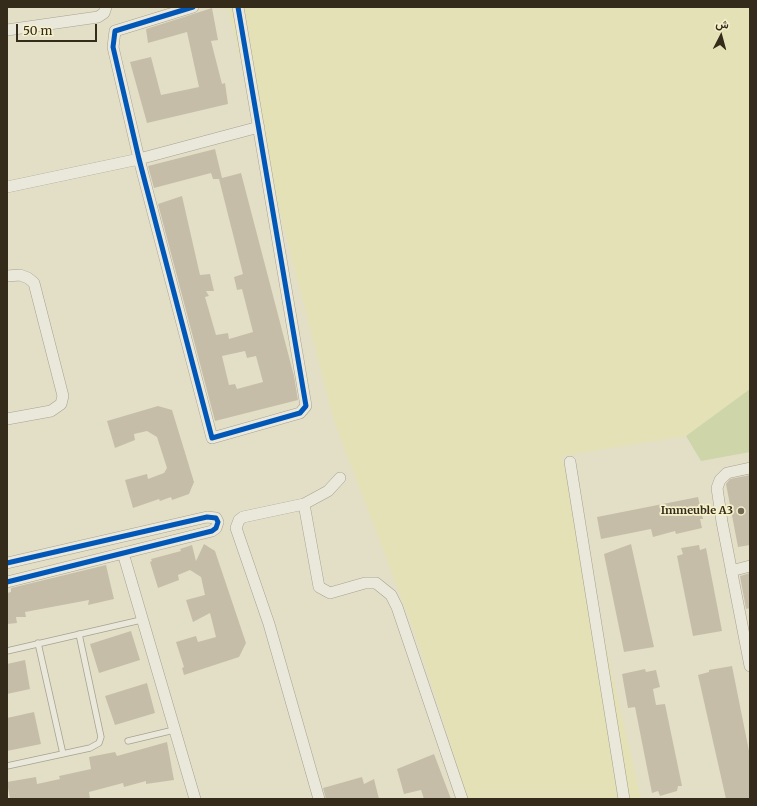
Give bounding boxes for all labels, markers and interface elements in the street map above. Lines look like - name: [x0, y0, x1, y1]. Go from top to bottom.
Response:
- scale bar: [18, 16, 99, 42]
- north arrow: [701, 16, 741, 56]
- text: ش: [715, 16, 730, 32]
- text: 50 m: [23, 23, 52, 38]
- place label: Immeuble A3: [661, 504, 733, 518]
- marker: Immeuble A3: [736, 506, 746, 516]

